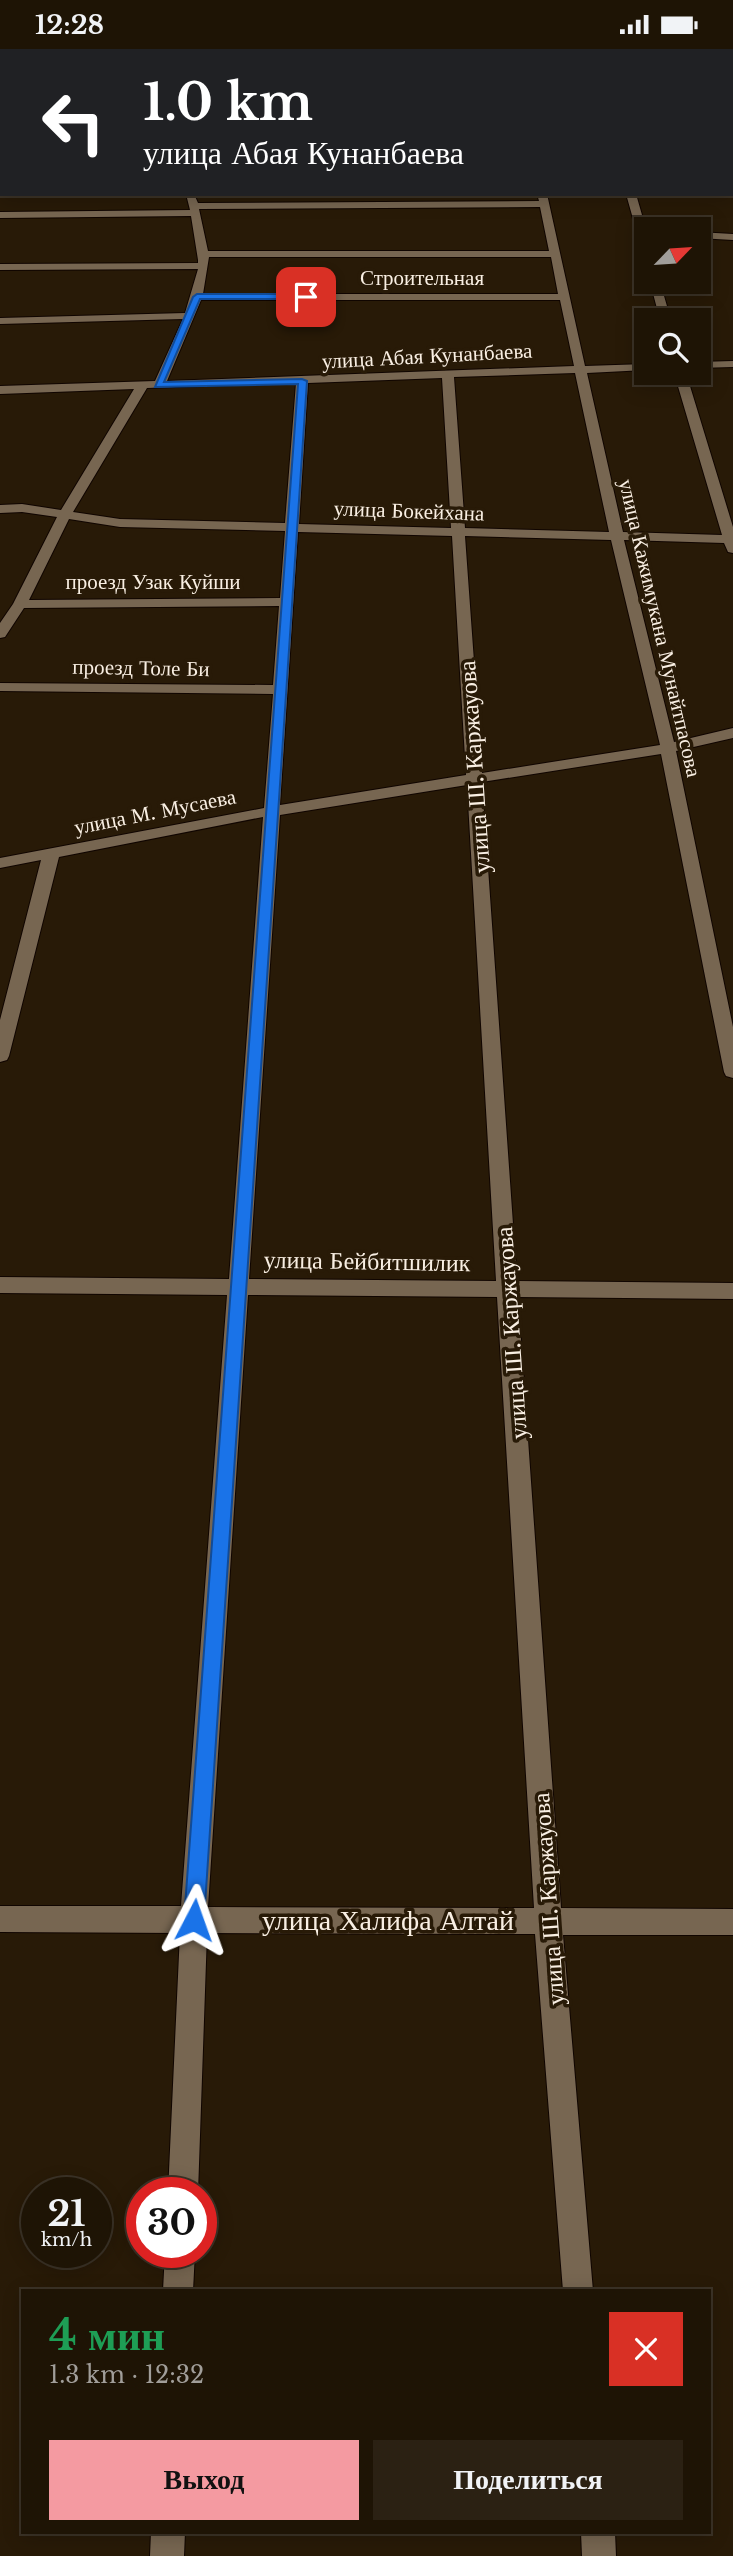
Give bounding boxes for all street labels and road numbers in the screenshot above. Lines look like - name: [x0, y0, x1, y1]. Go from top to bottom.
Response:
- street label: Строительная: [360, 265, 484, 291]
- street label: улица Абая Кунанбаева: [321, 337, 534, 374]
- street label: улица Кажимукана Мунайтпасова: [613, 476, 707, 780]
- street label: улица Бокейхана: [333, 495, 485, 527]
- street label: проезд Узак Куйши: [65, 569, 241, 595]
- street label: проезд Толе Би: [72, 654, 210, 682]
- street label: улица Ш. Каржауова: [452, 659, 496, 874]
- street label: улица М. Мусаева: [72, 783, 239, 840]
- street label: улица Ш. Каржауова: [489, 1225, 533, 1440]
- street label: улица Бейбитшилик: [263, 1245, 471, 1277]
- street label: улица Ш. Каржауова: [526, 1791, 570, 2006]
- street label: улица Халифа Алтай: [262, 1903, 514, 1938]

